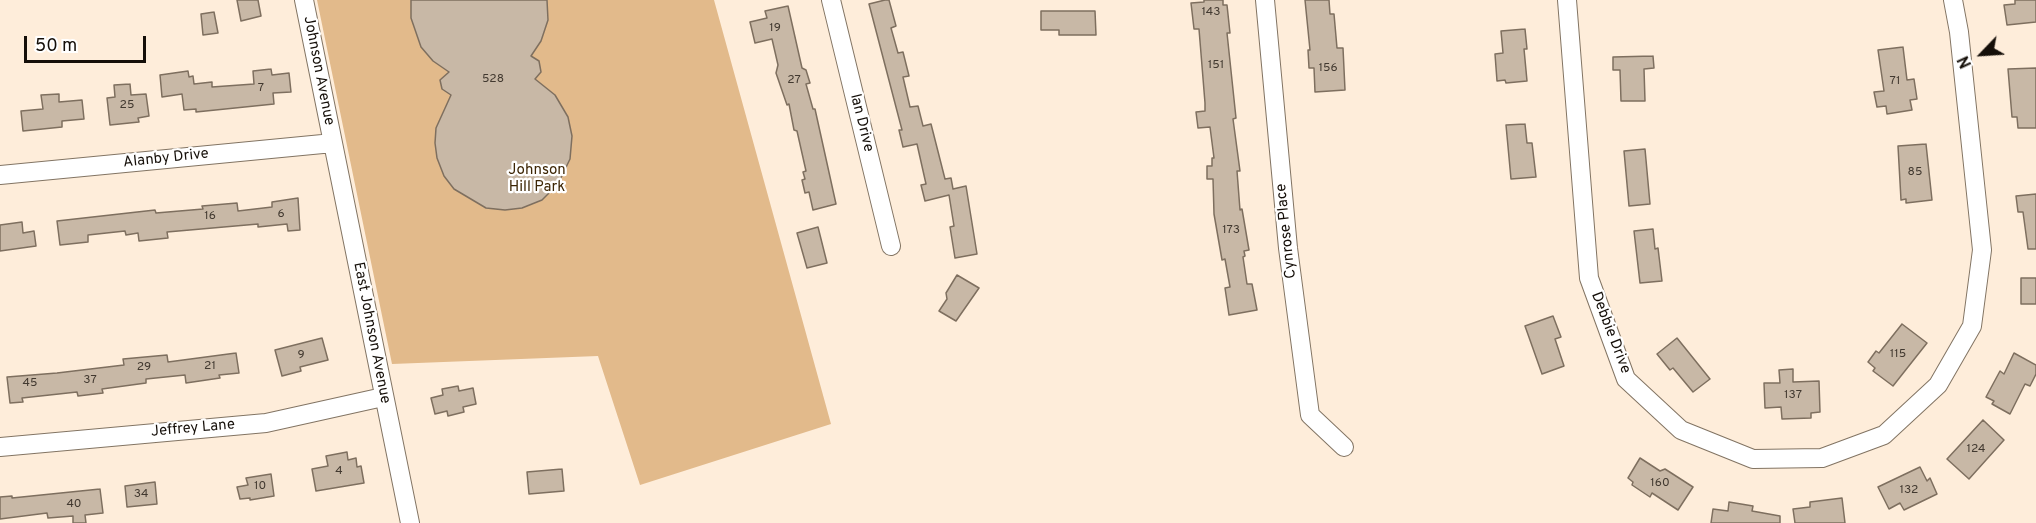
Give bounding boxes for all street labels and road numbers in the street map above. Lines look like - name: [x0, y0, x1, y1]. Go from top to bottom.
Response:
- street label: Johnson Avenue: [299, 15, 337, 127]
- street label: Ian Drive: [845, 92, 877, 154]
- street label: Alanby Drive: [122, 146, 210, 172]
- street label: Cynrose Place: [1273, 183, 1301, 279]
- street label: East Johnson Avenue: [348, 261, 394, 405]
- street label: Debbie Drive: [1586, 290, 1634, 376]
- street label: Jeffrey Lane: [150, 416, 236, 442]

